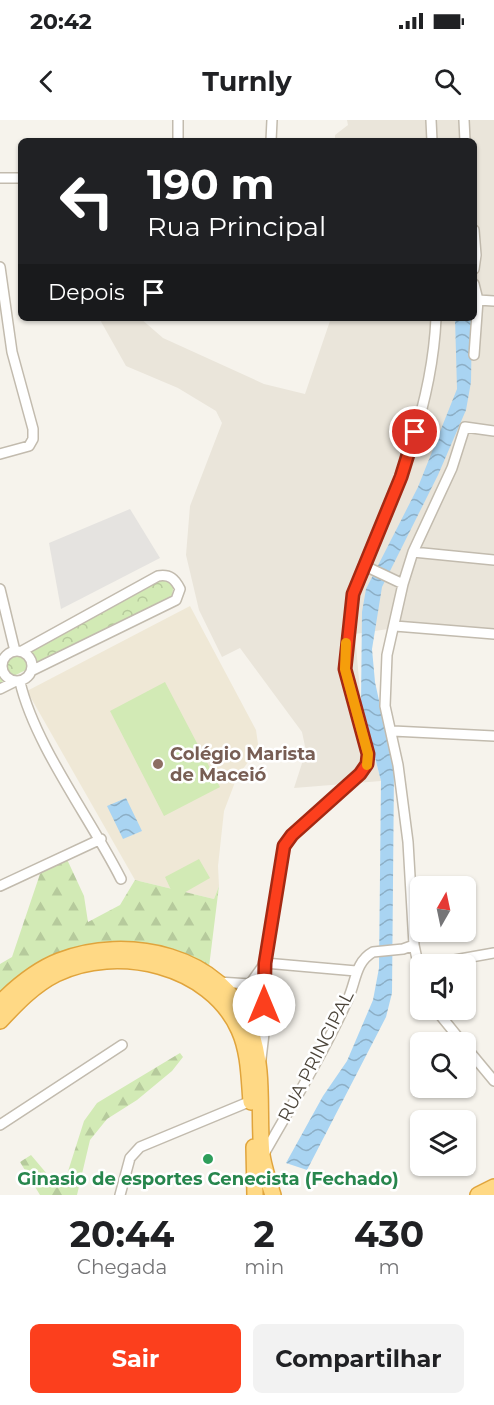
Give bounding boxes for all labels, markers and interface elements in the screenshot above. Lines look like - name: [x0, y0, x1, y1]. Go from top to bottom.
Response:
- text: 20:42: [30, 8, 92, 35]
- icon: back: [30, 65, 63, 98]
- text: Turnly: [202, 65, 292, 98]
- icon: search: [431, 65, 464, 98]
- text: 190 m: [147, 158, 275, 210]
- icon: left: [48, 162, 126, 240]
- text: Rua Principal: [147, 210, 326, 243]
- icon: arrive: [137, 276, 170, 309]
- text: Depois: [48, 279, 125, 306]
- pin: [389, 406, 440, 457]
- icon: arrive: [398, 415, 431, 448]
- place label: Colégio Marista de Maceió: [170, 743, 316, 786]
- marker: Colégio Marista de Maceió: [151, 757, 165, 771]
- north arrow: [410, 876, 476, 942]
- map controls: [410, 876, 476, 1176]
- button: sound: [410, 954, 476, 1020]
- position arrow: [232, 973, 296, 1037]
- street label: RUA PRINCIPAL: [273, 986, 359, 1125]
- button: search: [410, 1032, 476, 1098]
- button: layers: [410, 1110, 476, 1176]
- marker: Ginasio de esportes Cenecista (Fechado): [201, 1152, 215, 1166]
- place label: Ginasio de esportes Cenecista (Fechado): [17, 1168, 399, 1190]
- text: 20:44: [70, 1212, 174, 1256]
- text: 2: [254, 1212, 275, 1256]
- text: 430: [354, 1212, 424, 1256]
- text: Chegada: [77, 1255, 167, 1279]
- text: min: [244, 1255, 284, 1279]
- text: m: [379, 1255, 400, 1279]
- button: Sair: [30, 1324, 241, 1393]
- button: Compartilhar: [253, 1324, 464, 1393]

